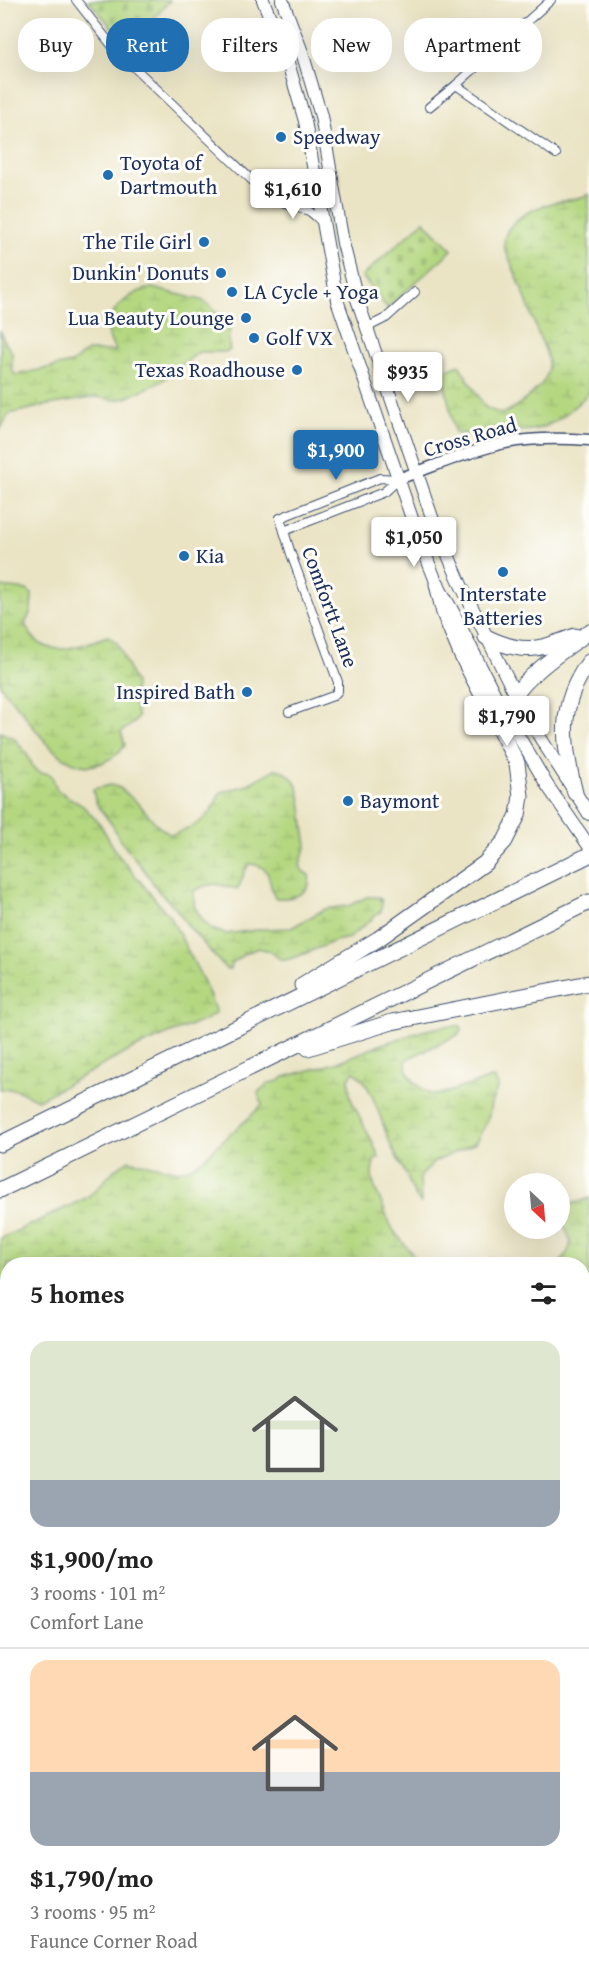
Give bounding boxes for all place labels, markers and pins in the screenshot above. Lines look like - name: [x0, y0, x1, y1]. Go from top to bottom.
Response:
- place label: Speedway: [293, 121, 381, 152]
- marker: Speedway: [274, 130, 288, 144]
- place label: Toyota of Dartmouth: [120, 147, 217, 202]
- marker: Toyota of Dartmouth: [101, 168, 115, 182]
- pin: $1,610: [244, 169, 342, 220]
- place label: The Tile Girl: [83, 226, 192, 257]
- marker: The Tile Girl: [197, 235, 211, 249]
- place label: Dunkin' Donuts: [72, 257, 209, 288]
- marker: Dunkin' Donuts: [214, 266, 228, 280]
- place label: LA Cycle + Yoga: [244, 276, 379, 307]
- marker: LA Cycle + Yoga: [225, 285, 239, 299]
- place label: Lua Beauty Lounge: [68, 302, 234, 333]
- marker: Lua Beauty Lounge: [239, 311, 253, 325]
- place label: Golf VX: [266, 322, 333, 353]
- marker: Golf VX: [247, 331, 261, 345]
- pin: $935: [372, 352, 444, 403]
- place label: Texas Roadhouse: [135, 354, 285, 385]
- marker: Texas Roadhouse: [290, 363, 304, 377]
- pin: $1,900: [287, 430, 385, 481]
- pin: $1,050: [365, 517, 463, 568]
- place label: Kia: [196, 540, 224, 571]
- marker: Kia: [177, 549, 191, 563]
- marker: Interstate Batteries: [496, 565, 510, 579]
- place label: Interstate Batteries: [459, 578, 547, 633]
- place label: Inspired Bath: [116, 676, 235, 707]
- marker: Inspired Bath: [240, 685, 254, 699]
- pin: $1,790: [458, 696, 556, 747]
- place label: Baymont: [360, 785, 440, 816]
- marker: Baymont: [341, 794, 355, 808]

